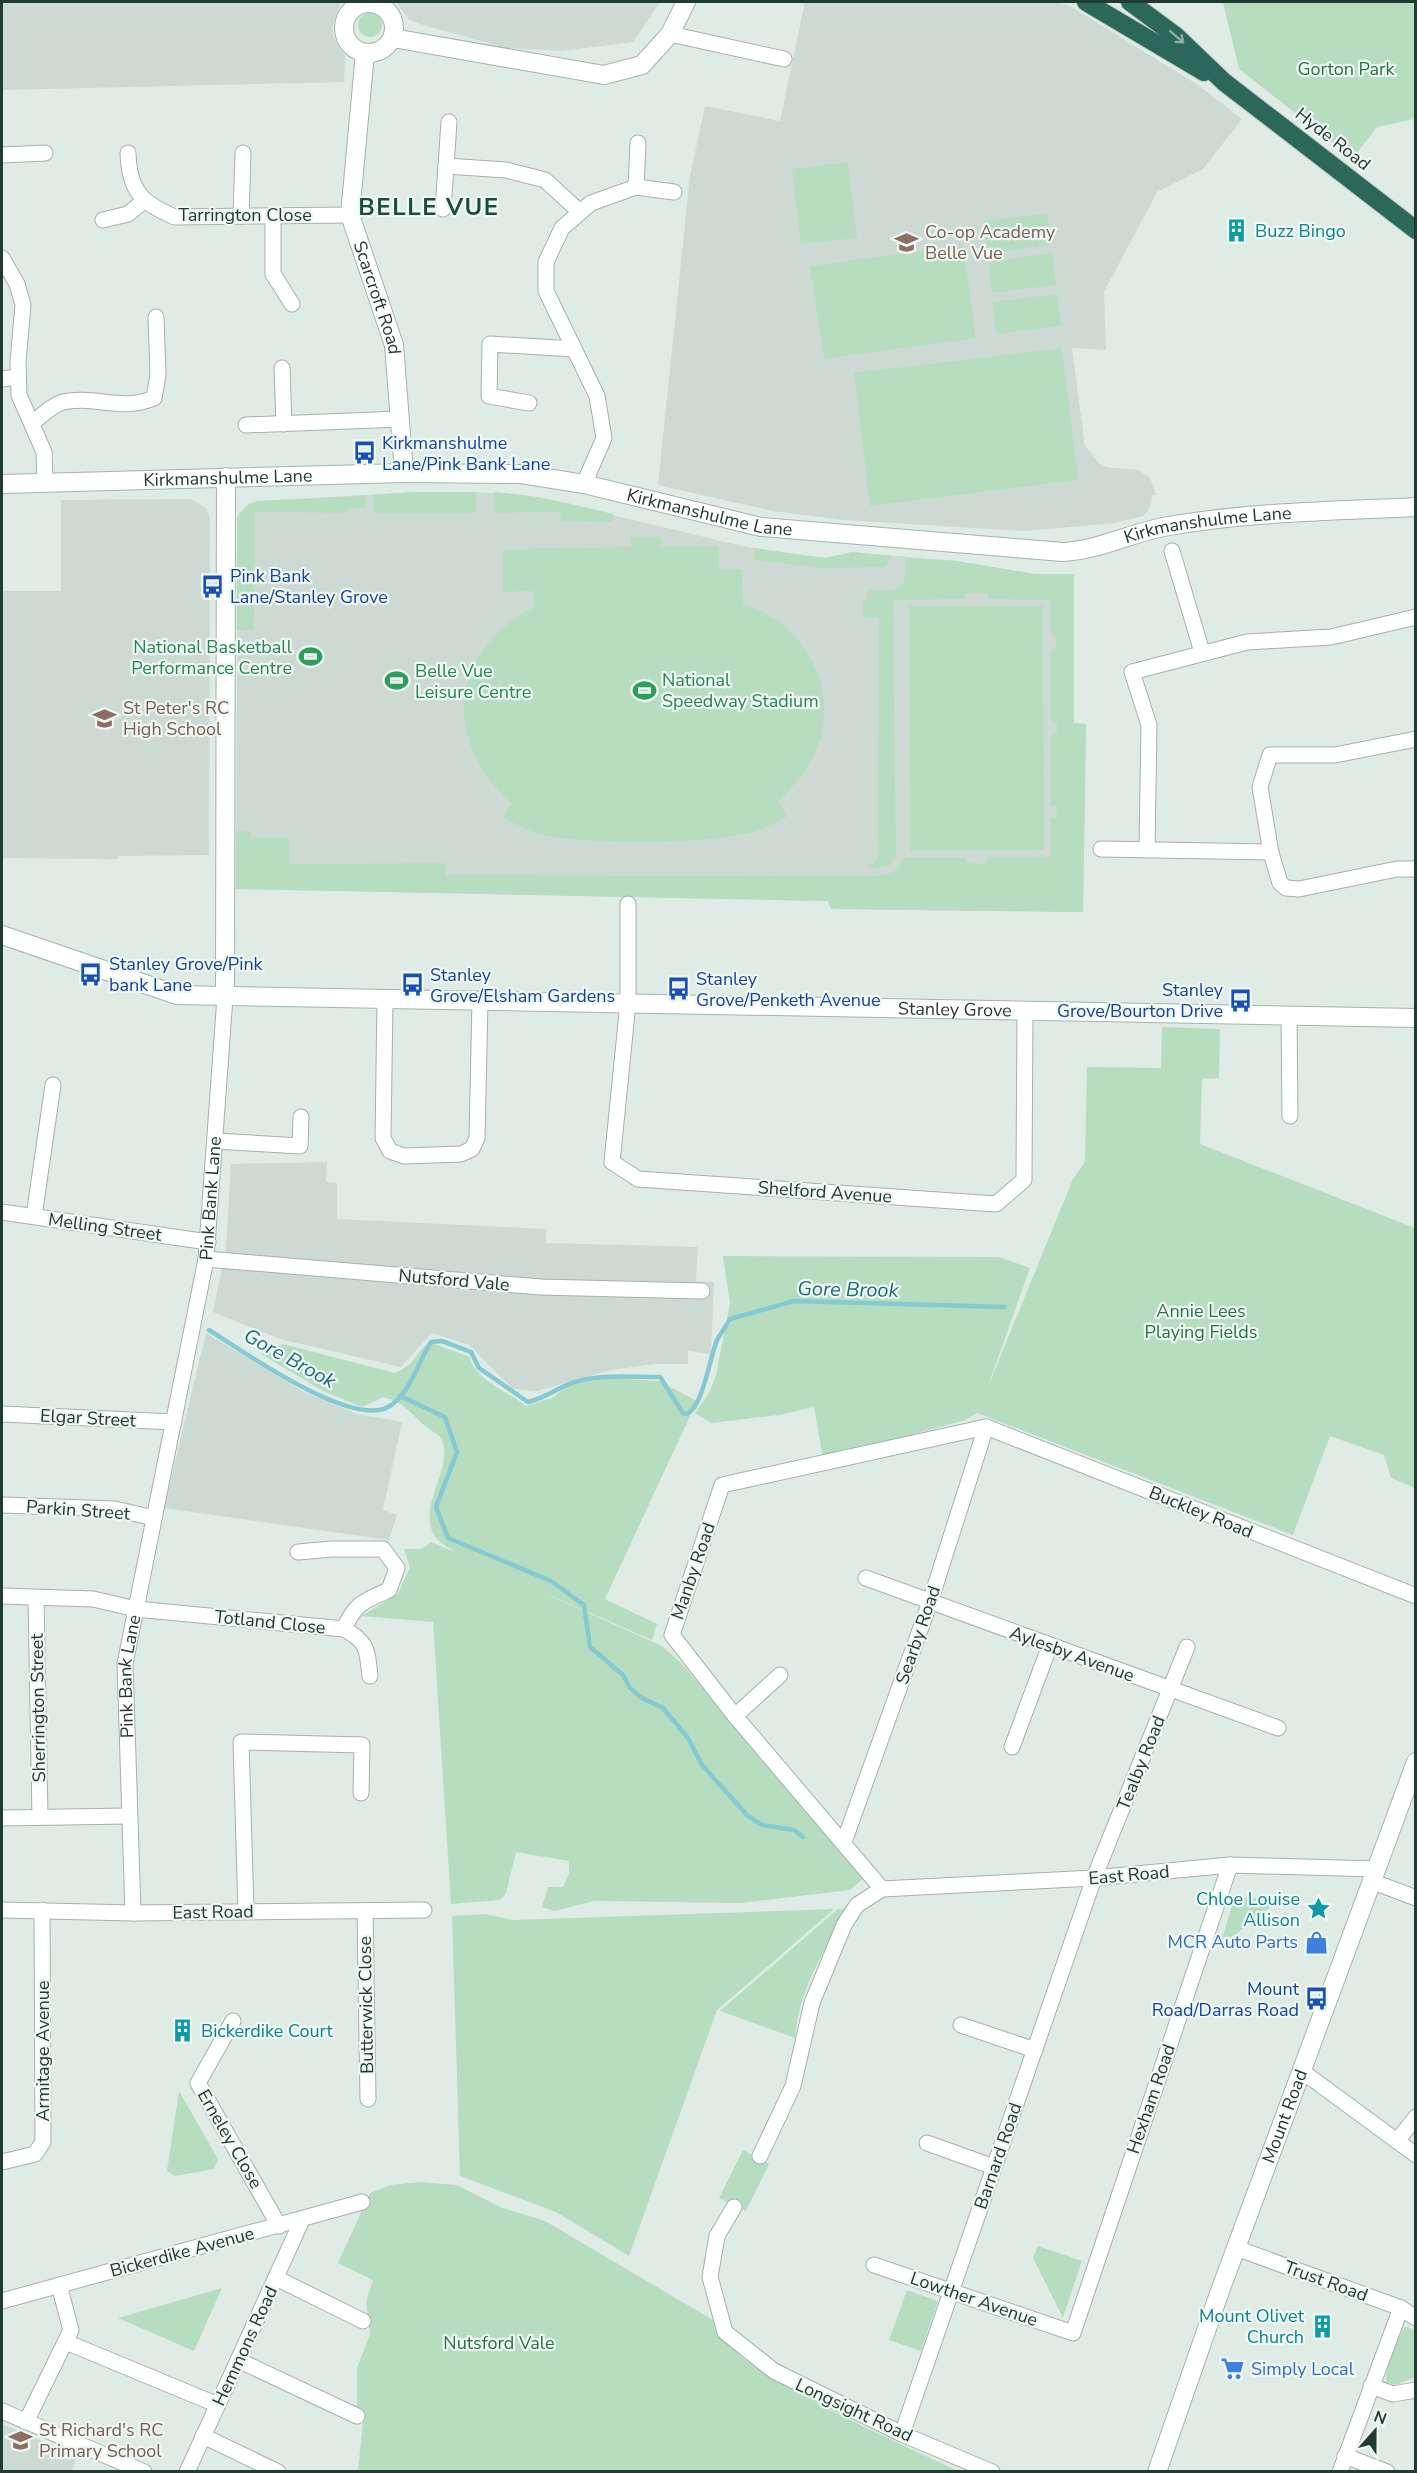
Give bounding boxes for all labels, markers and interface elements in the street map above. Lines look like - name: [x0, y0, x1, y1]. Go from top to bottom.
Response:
- one-way arrow: [1169, 31, 1185, 44]
- park label: Gorton Park: [1297, 57, 1396, 81]
- street label: Hyde Road: [1290, 102, 1376, 176]
- district label: BELLE VUE: [358, 191, 500, 223]
- street label: Tarrington Close: [178, 203, 312, 227]
- building icon: Buzz Bingo: [1224, 218, 1250, 244]
- place label: Buzz Bingo: [1255, 219, 1346, 243]
- place label: Co-op Academy Belle Vue: [925, 220, 1056, 265]
- school or university icon: Co-op Academy Belle Vue: [894, 229, 920, 255]
- street label: Scarcroft Road: [348, 238, 407, 355]
- place label: Kirkmanshulme Lane/Pink Bank Lane: [382, 431, 550, 476]
- bus stop icon: Kirkmanshulme Lane/Pink Bank Lane: [351, 440, 377, 466]
- street label: Kirkmanshulme Lane: [143, 464, 313, 492]
- street label: Kirkmanshulme Lane: [624, 483, 793, 542]
- street label: Kirkmanshulme Lane: [1121, 501, 1292, 549]
- place label: Pink Bank Lane/Stanley Grove: [230, 564, 388, 609]
- bus stop icon: Pink Bank Lane/Stanley Grove: [199, 573, 225, 599]
- place label: National Basketball Performance Centre: [131, 635, 293, 680]
- sports icon: National Basketball Performance Centre: [297, 644, 323, 670]
- place label: Belle Vue Leisure Centre: [415, 659, 531, 704]
- sports icon: Belle Vue Leisure Centre: [384, 668, 410, 694]
- place label: National Speedway Stadium: [662, 668, 819, 713]
- sports icon: National Speedway Stadium: [631, 677, 657, 703]
- place label: St Peter's RC High School: [123, 696, 229, 741]
- school or university icon: St Peter's RC High School: [92, 705, 118, 731]
- place label: Stanley Grove/Pink bank Lane: [109, 952, 264, 997]
- bus stop icon: Stanley Grove/Pink bank Lane: [78, 961, 104, 987]
- place label: Stanley Grove/Elsham Gardens: [430, 963, 615, 1008]
- place label: Stanley Grove/Penketh Avenue: [696, 967, 881, 1012]
- bus stop icon: Stanley Grove/Elsham Gardens: [399, 972, 425, 998]
- bus stop icon: Stanley Grove/Penketh Avenue: [665, 976, 691, 1002]
- place label: Stanley Grove/Bourton Drive: [1057, 978, 1224, 1023]
- bus stop icon: Stanley Grove/Bourton Drive: [1228, 987, 1254, 1013]
- street label: Stanley Grove: [898, 996, 1012, 1022]
- street label: Pink Bank Lane: [194, 1136, 227, 1261]
- street label: Shelford Avenue: [757, 1175, 893, 1209]
- street label: Melling Street: [47, 1207, 164, 1247]
- street label: Nutsford Vale: [398, 1263, 510, 1297]
- water label: Gore Brook: [797, 1275, 900, 1304]
- park label: Annie Lees Playing Fields: [1144, 1299, 1258, 1344]
- water label: Gore Brook: [239, 1322, 341, 1395]
- street label: Elgar Street: [39, 1404, 137, 1433]
- street label: Buckley Road: [1145, 1480, 1257, 1544]
- street label: Parkin Street: [25, 1494, 131, 1526]
- street label: Manby Road: [665, 1519, 721, 1623]
- street label: Searby Road: [890, 1583, 946, 1687]
- street label: Totland Close: [213, 1604, 327, 1640]
- street label: Pink Bank Lane: [113, 1613, 147, 1739]
- street label: Aylesby Avenue: [1006, 1620, 1138, 1688]
- street label: Sherrington Street: [25, 1633, 51, 1783]
- street label: Tealby Road: [1111, 1712, 1171, 1814]
- street label: East Road: [1087, 1860, 1171, 1890]
- place label: Chloe Louise Allison: [1196, 1887, 1300, 1932]
- place icon: Chloe Louise Allison: [1305, 1896, 1331, 1922]
- street label: East Road: [172, 1899, 254, 1925]
- shop icon: MCR Auto Parts: [1303, 1929, 1329, 1955]
- place label: MCR Auto Parts: [1167, 1930, 1298, 1954]
- street label: Butterwick Close: [353, 1936, 379, 2074]
- place label: Mount Road/Darras Road: [1152, 1977, 1300, 2022]
- street label: Armitage Avenue: [31, 1981, 55, 2122]
- bus stop icon: Mount Road/Darras Road: [1304, 1986, 1330, 2012]
- building icon: Bickerdike Court: [170, 2018, 196, 2044]
- place label: Bickerdike Court: [201, 2019, 334, 2043]
- street label: Hexham Road: [1121, 2041, 1181, 2157]
- street label: Mount Road: [1256, 2066, 1313, 2167]
- street label: Erneley Close: [192, 2085, 268, 2193]
- street label: Barnard Road: [969, 2099, 1027, 2213]
- street label: Bickerdike Avenue: [107, 2221, 257, 2283]
- street label: Trust Road: [1281, 2255, 1371, 2307]
- street label: Lowther Avenue: [907, 2266, 1041, 2332]
- street label: Hemmons Road: [207, 2282, 283, 2410]
- place label: Mount Olivet Church: [1199, 2304, 1305, 2349]
- building icon: Mount Olivet Church: [1309, 2313, 1335, 2339]
- park label: Nutsford Vale: [443, 2331, 555, 2355]
- supermarket icon: Simply Local: [1220, 2356, 1246, 2382]
- place label: Simply Local: [1251, 2357, 1355, 2381]
- street label: Longsight Road: [791, 2372, 917, 2448]
- north arrow: [1345, 2401, 1405, 2461]
- text: N: [1370, 2406, 1390, 2430]
- place label: St Richard's RC Primary School: [39, 2418, 163, 2463]
- school or university icon: St Richard's RC Primary School: [8, 2427, 34, 2453]

